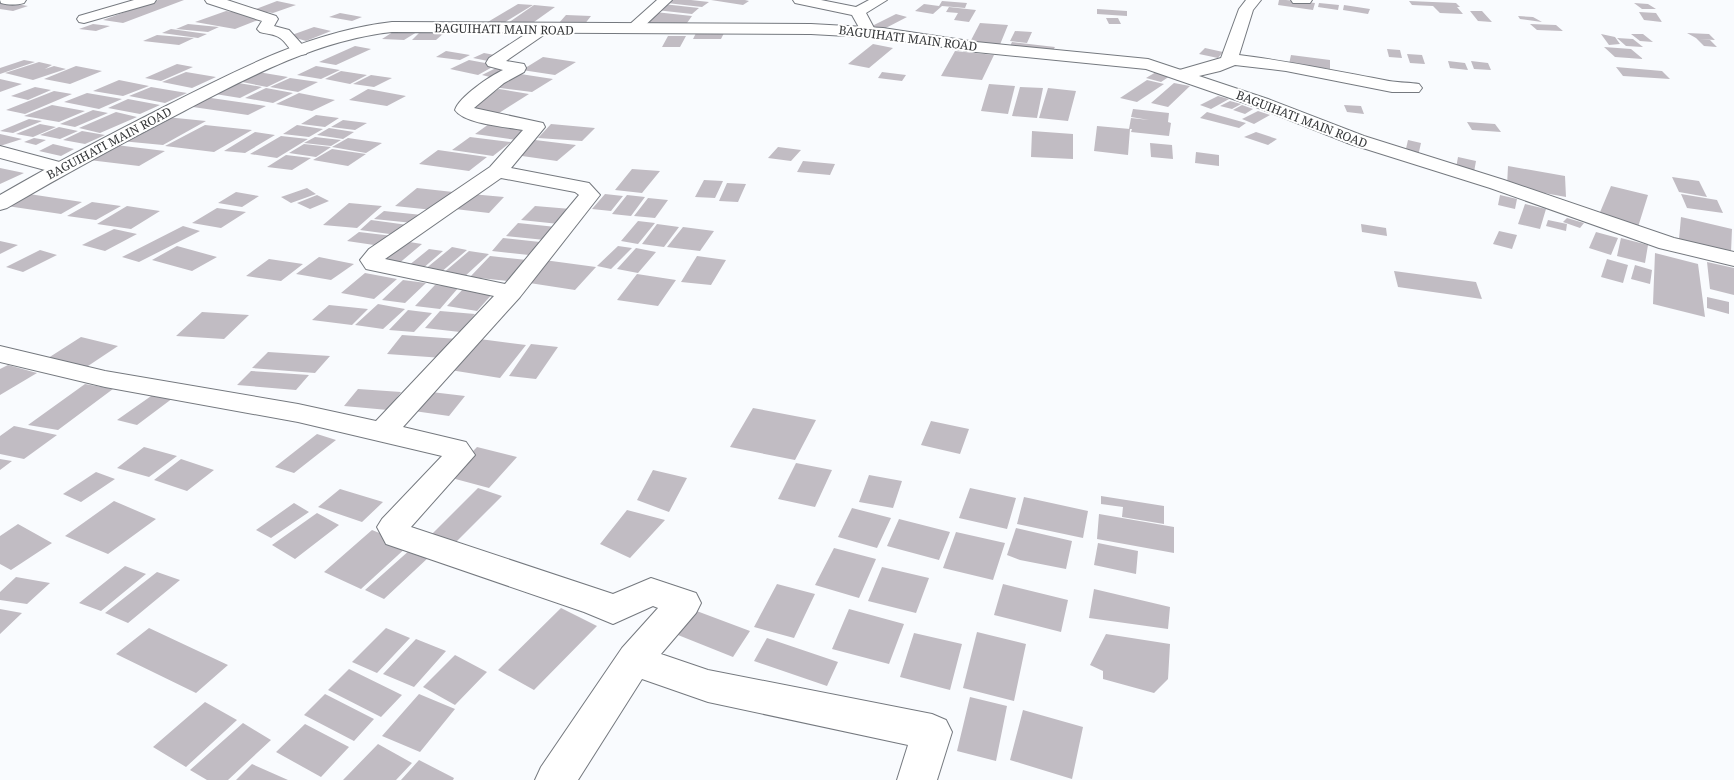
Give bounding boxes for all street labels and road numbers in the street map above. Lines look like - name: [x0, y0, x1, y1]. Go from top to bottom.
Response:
- street label: BAGUIHATI MAIN ROAD: [434, 19, 574, 39]
- street label: BAGUIHATI MAIN ROAD: [838, 21, 978, 55]
- street label: BAGUIHATI MAIN ROAD: [1234, 86, 1370, 152]
- street label: BAGUIHATI MAIN ROAD: [43, 103, 175, 183]

